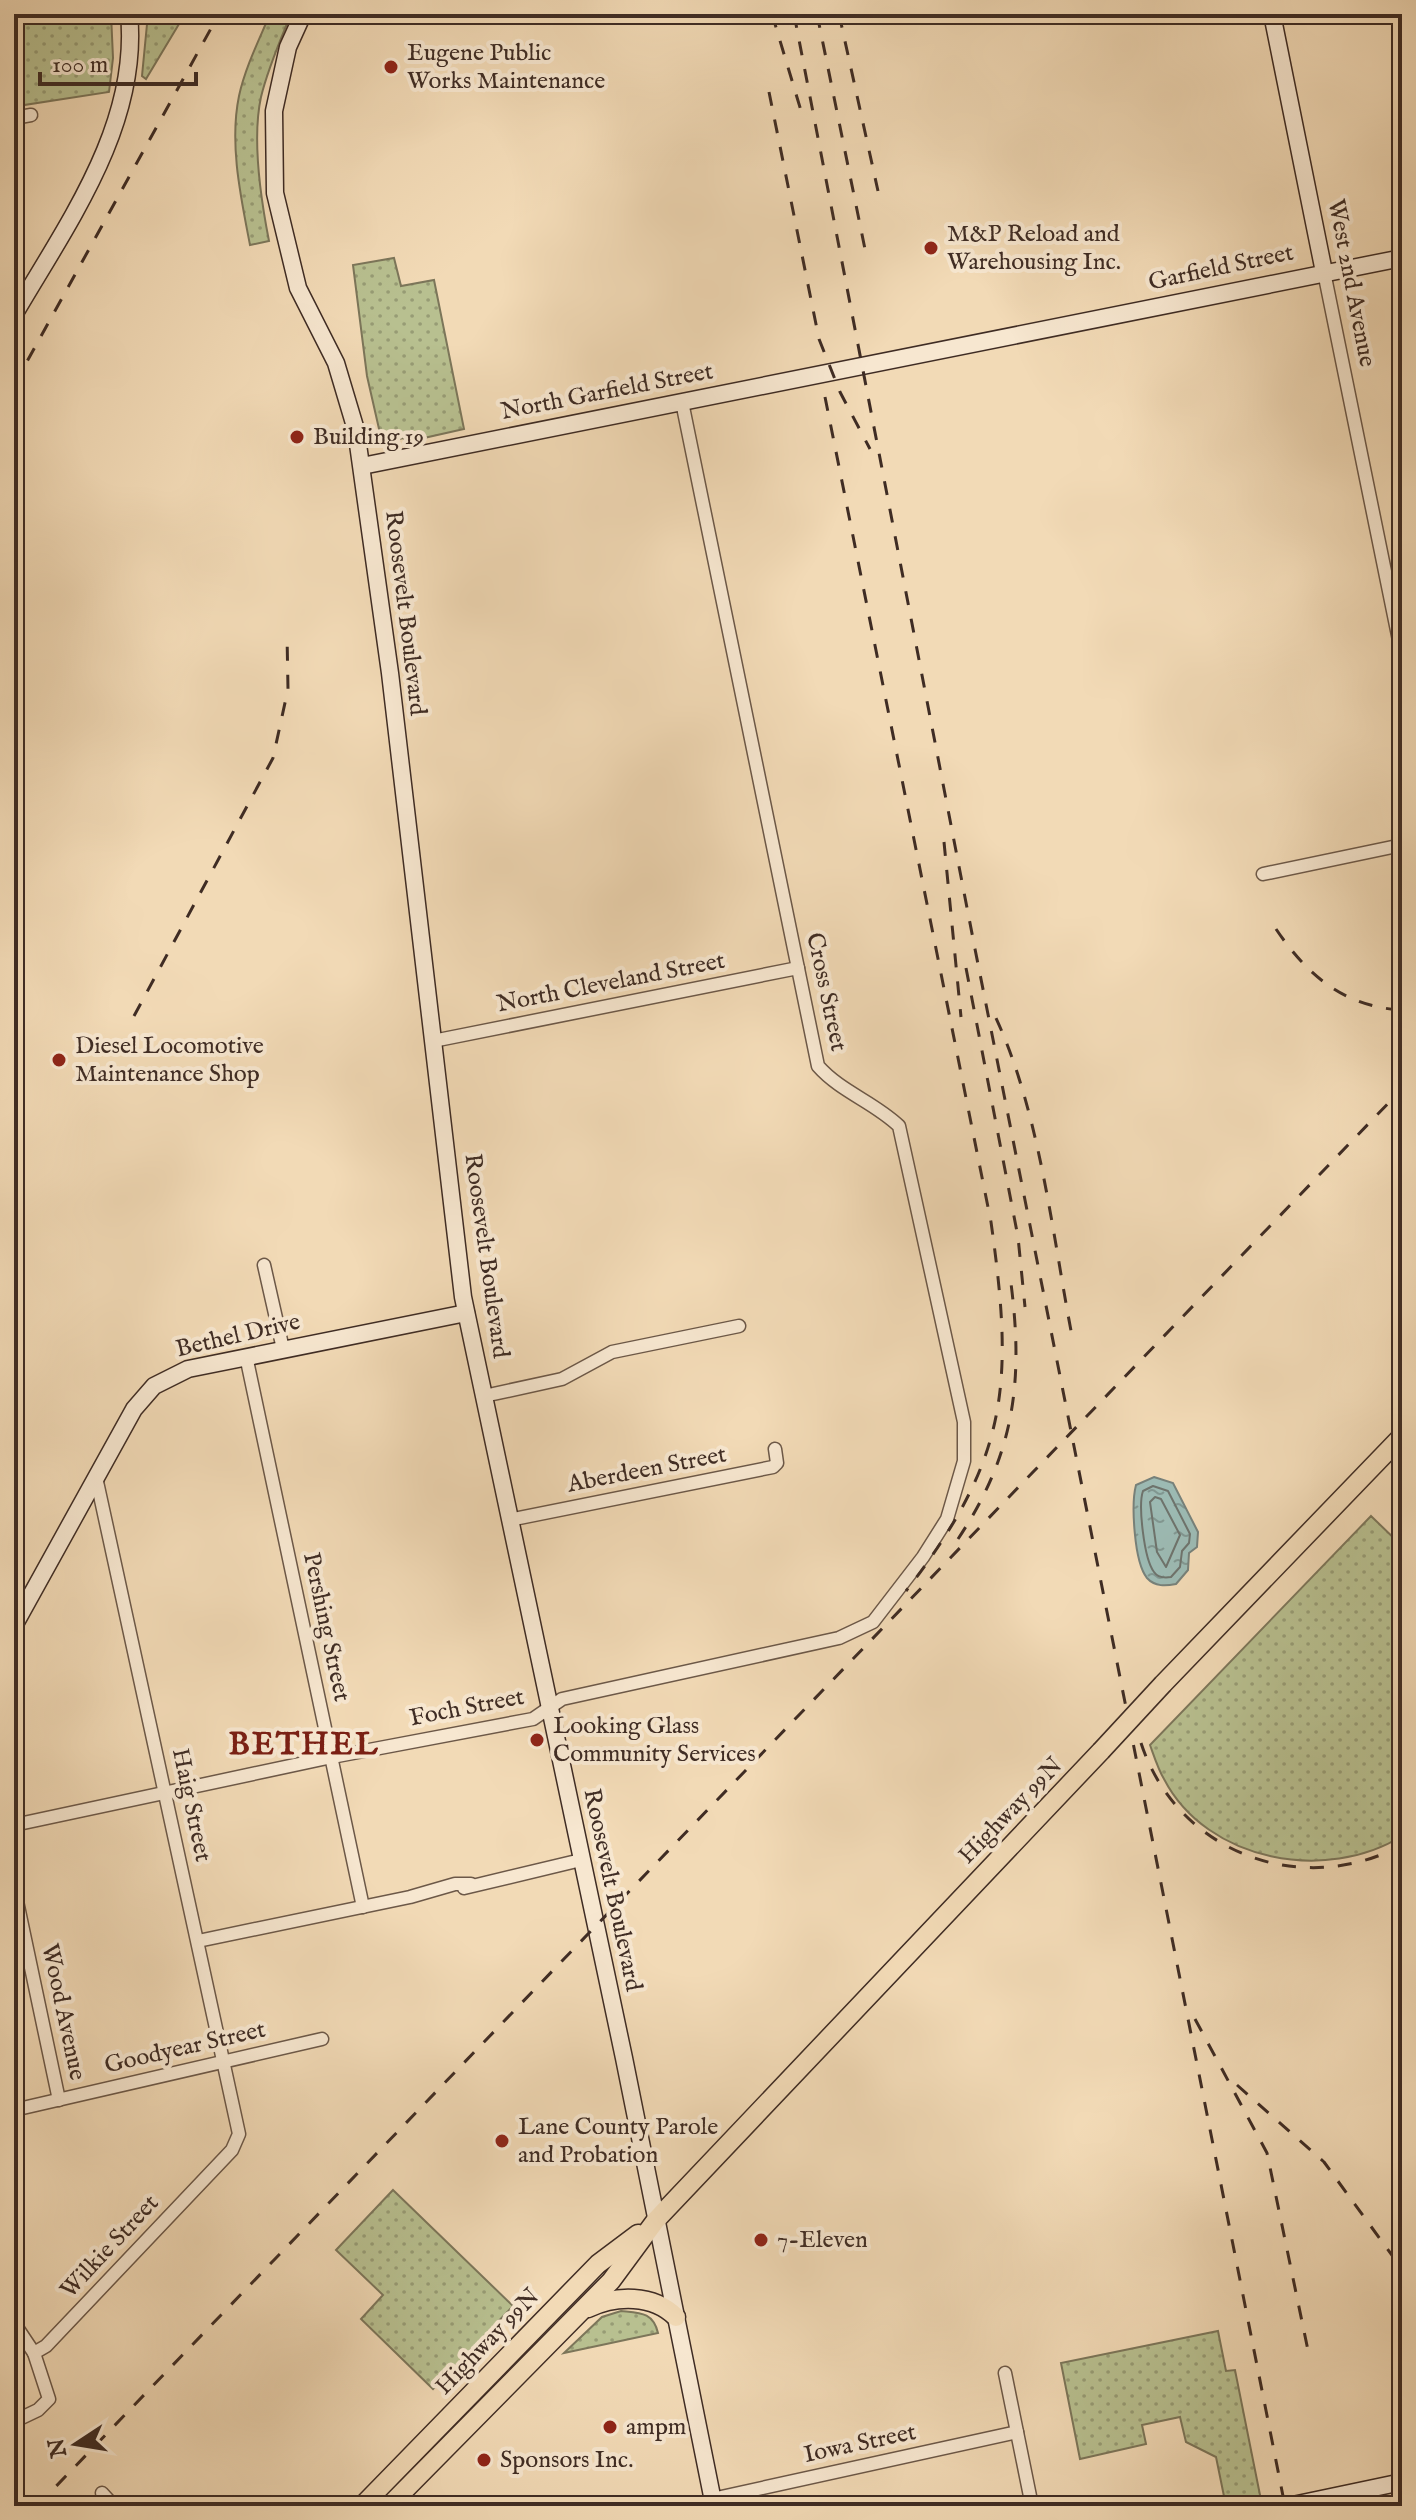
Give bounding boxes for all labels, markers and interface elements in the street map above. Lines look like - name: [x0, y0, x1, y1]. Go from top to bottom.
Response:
- scale bar: [40, 36, 196, 86]
- place label: Eugene Public Works Maintenance: [407, 38, 605, 97]
- text: 100 m: [52, 50, 108, 81]
- marker: Eugene Public Works Maintenance: [382, 58, 400, 76]
- street label: West 2nd Avenue: [1320, 197, 1382, 369]
- place label: M&P Reload and Warehousing Inc.: [947, 219, 1121, 278]
- street label: Garfield Street: [1146, 238, 1296, 298]
- marker: M&P Reload and Warehousing Inc.: [922, 239, 940, 257]
- street label: North Garfield Street: [498, 356, 716, 428]
- place label: Building 19: [313, 422, 424, 453]
- marker: Building 19: [288, 428, 306, 446]
- street label: Roosevelt Boulevard: [377, 509, 433, 717]
- street label: Cross Street: [798, 930, 854, 1054]
- street label: North Cleveland Street: [494, 946, 728, 1020]
- place label: Diesel Locomotive Maintenance Shop: [75, 1031, 264, 1090]
- marker: Diesel Locomotive Maintenance Shop: [50, 1051, 68, 1069]
- street label: Roosevelt Boulevard: [456, 1152, 516, 1360]
- street label: Bethel Drive: [173, 1307, 303, 1365]
- street label: Aberdeen Street: [564, 1439, 729, 1501]
- street label: Pershing Street: [295, 1550, 357, 1704]
- street label: Foch Street: [407, 1682, 527, 1734]
- place label: Looking Glass Community Services: [553, 1711, 756, 1770]
- district label: BETHEL: [228, 1725, 380, 1766]
- marker: Looking Glass Community Services: [528, 1731, 546, 1749]
- street label: Haig Street: [164, 1745, 218, 1865]
- street label: Highway 99N: [952, 1751, 1070, 1871]
- street label: Roosevelt Boulevard: [575, 1786, 649, 1994]
- street label: Wood Avenue: [33, 1941, 93, 2083]
- street label: Goodyear Street: [102, 2014, 268, 2082]
- place label: Lane County Parole and Probation: [518, 2112, 718, 2171]
- marker: Lane County Parole and Probation: [493, 2132, 511, 2150]
- street label: Wilkie Street: [54, 2189, 166, 2305]
- place label: 7-Eleven: [777, 2225, 868, 2256]
- marker: 7-Eleven: [752, 2231, 770, 2249]
- street label: Highway 99N: [429, 2282, 547, 2402]
- north arrow: [36, 2404, 116, 2484]
- place label: ampm: [626, 2412, 686, 2443]
- street label: Iowa Street: [801, 2417, 919, 2471]
- marker: ampm: [601, 2418, 619, 2436]
- text: N: [43, 2436, 74, 2461]
- place label: Sponsors Inc.: [500, 2445, 633, 2476]
- marker: Sponsors Inc.: [475, 2451, 493, 2469]

